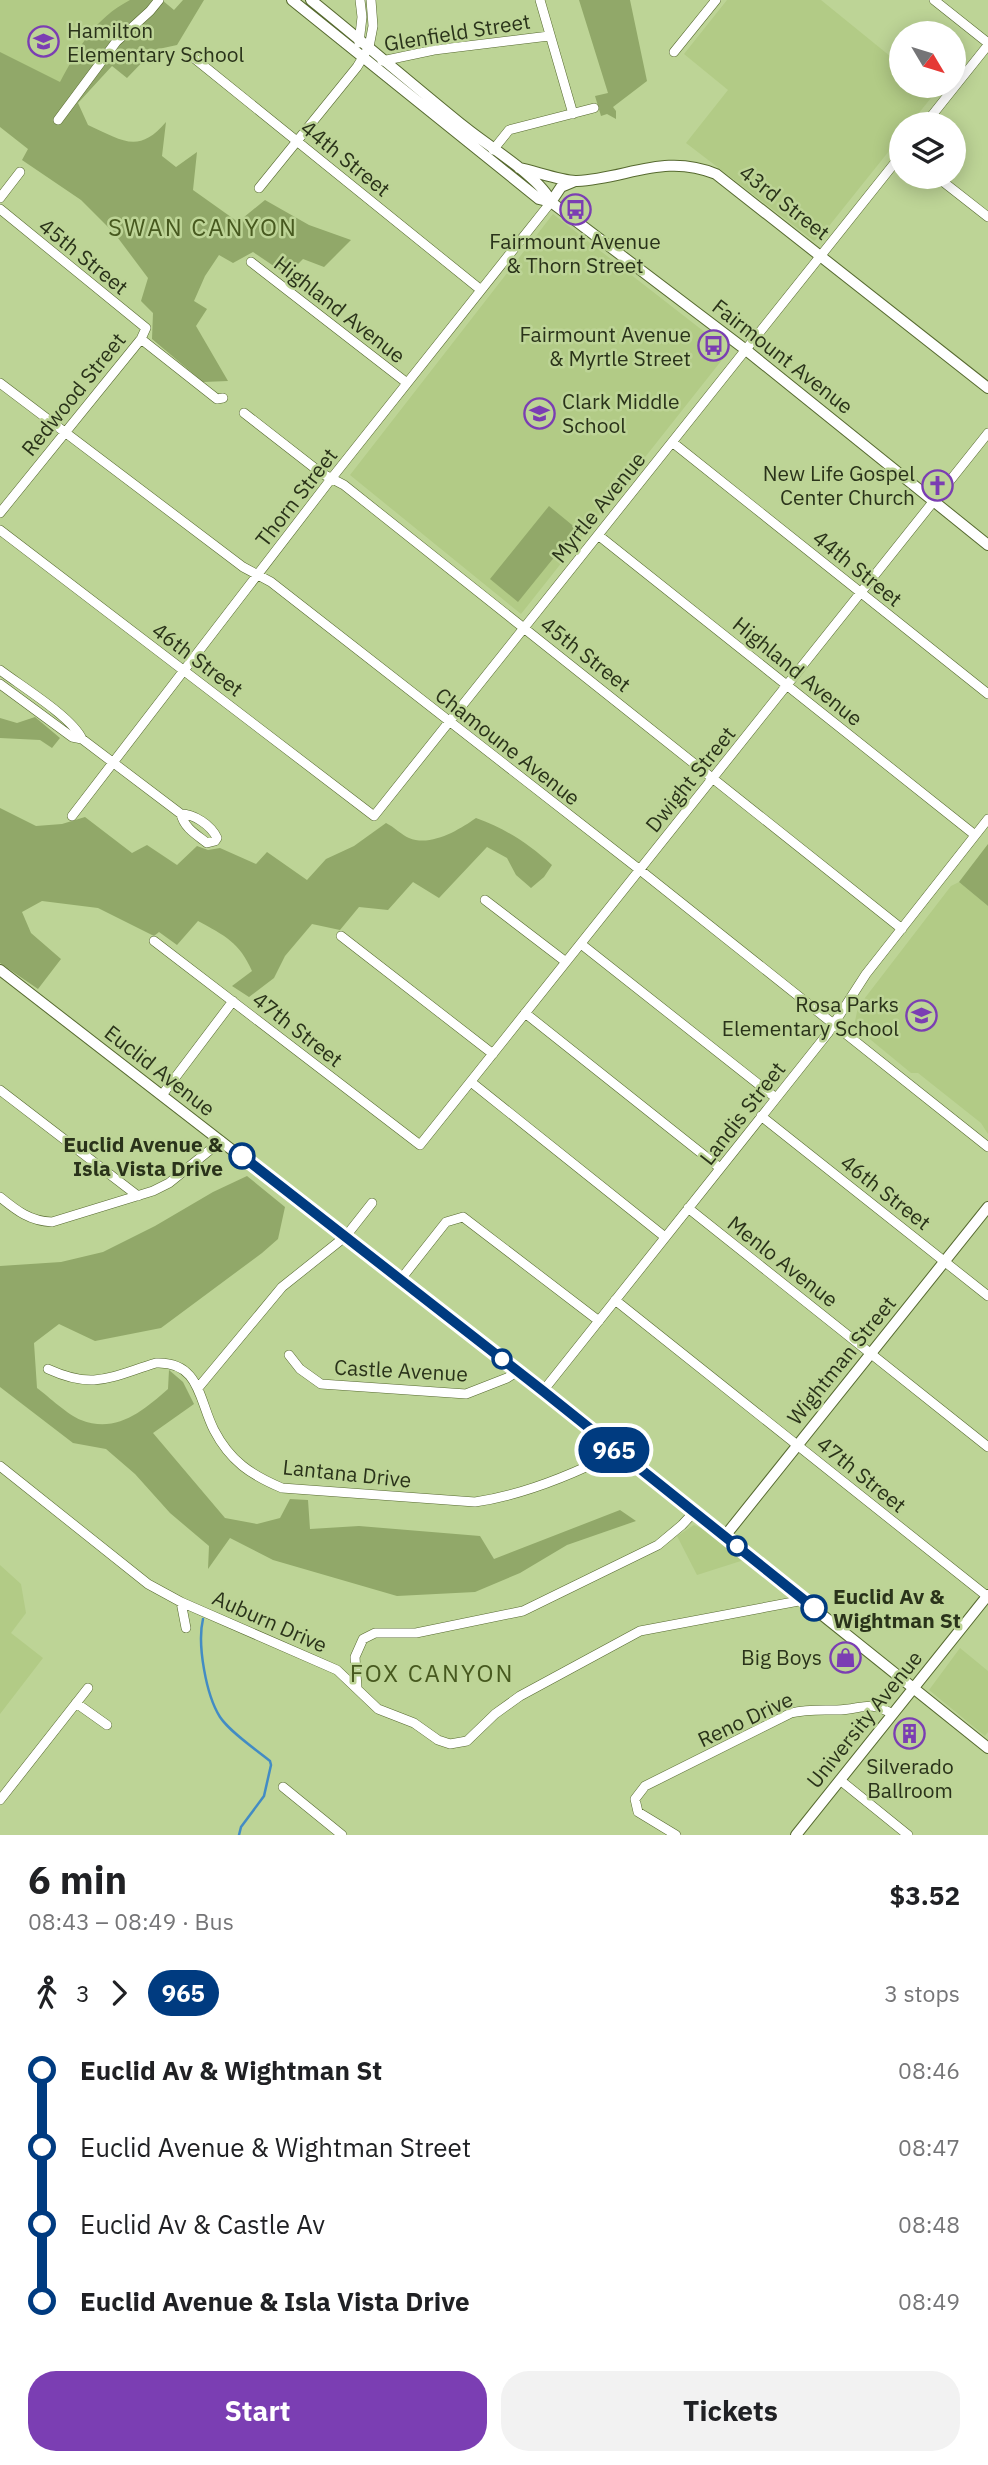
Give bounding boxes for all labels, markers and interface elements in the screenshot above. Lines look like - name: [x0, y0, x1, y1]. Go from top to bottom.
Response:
- street label: Glenfield Street: [382, 7, 532, 57]
- place label: Hamilton Elementary School: [67, 16, 244, 68]
- north arrow: [889, 21, 966, 98]
- map controls: [889, 21, 966, 189]
- school or university icon: Hamilton Elementary School: [27, 25, 61, 59]
- button: layers: [889, 112, 966, 189]
- street label: 44th Street: [296, 113, 396, 203]
- street label: 43rd Street: [734, 158, 836, 246]
- bus stop icon: Fairmount Avenue & Thorn Street: [558, 192, 592, 226]
- street label: 45th Street: [34, 211, 134, 301]
- district label: SWAN CANYON: [108, 211, 298, 243]
- place label: Fairmount Avenue & Thorn Street: [489, 227, 661, 279]
- street label: Highland Avenue: [269, 249, 411, 369]
- street label: Fairmount Avenue: [707, 292, 859, 420]
- place label: Fairmount Avenue & Myrtle Street: [520, 320, 691, 372]
- street label: Redwood Street: [15, 326, 131, 462]
- bus stop icon: Fairmount Avenue & Myrtle Street: [697, 329, 731, 363]
- place label: Clark Middle School: [562, 387, 680, 439]
- school or university icon: Clark Middle School: [522, 396, 556, 430]
- street label: Thorn Street: [249, 442, 343, 552]
- street label: Myrtle Avenue: [545, 446, 651, 568]
- place label: New Life Gospel Center Church: [763, 459, 915, 511]
- church icon: New Life Gospel Center Church: [921, 468, 955, 502]
- street label: 44th Street: [808, 523, 908, 613]
- street label: 45th Street: [535, 610, 637, 698]
- street label: Highland Avenue: [727, 610, 869, 732]
- street label: 46th Street: [147, 616, 249, 702]
- street label: Chamoune Avenue: [430, 681, 586, 811]
- street label: Dwight Street: [639, 720, 741, 838]
- street label: 47th Street: [247, 985, 349, 1073]
- place label: Rosa Parks Elementary School: [722, 990, 899, 1042]
- school or university icon: Rosa Parks Elementary School: [905, 999, 939, 1033]
- street label: Euclid Avenue: [99, 1018, 221, 1122]
- street label: Landis Street: [693, 1056, 791, 1170]
- place label: Euclid Avenue & Isla Vista Drive: [63, 1130, 224, 1182]
- marker: Euclid Avenue & Isla Vista Drive: [229, 1143, 255, 1169]
- street label: 46th Street: [835, 1148, 937, 1236]
- street label: Menlo Avenue: [722, 1209, 844, 1313]
- street label: Wightman Street: [780, 1290, 902, 1430]
- unlabelled marker: [492, 1349, 512, 1369]
- street label: Castle Avenue: [333, 1353, 469, 1387]
- line badge: 965: [574, 1427, 654, 1473]
- street label: 47th Street: [812, 1429, 912, 1519]
- text: 965: [592, 1434, 636, 1466]
- street label: Lantana Drive: [281, 1452, 413, 1494]
- unlabelled marker: [727, 1536, 747, 1556]
- place label: Euclid Av & Wightman St: [833, 1582, 961, 1634]
- street label: Auburn Drive: [208, 1583, 332, 1659]
- marker: Euclid Av & Wightman St: [801, 1595, 827, 1621]
- shop icon: Big Boys: [828, 1640, 862, 1674]
- place label: Big Boys: [741, 1643, 822, 1671]
- street label: University Avenue: [800, 1644, 928, 1794]
- district label: FOX CANYON: [350, 1657, 514, 1689]
- street label: Reno Drive: [693, 1685, 797, 1753]
- building icon: Silverado Ballroom: [893, 1717, 927, 1751]
- place label: Silverado Ballroom: [866, 1752, 954, 1804]
- text: 6 min: [28, 1855, 127, 1904]
- text: $3.52: [890, 1878, 960, 1912]
- text: 08:43 – 08:49 · Bus: [28, 1906, 234, 1936]
- icon: walk: [28, 1974, 66, 2012]
- icon: forward: [100, 1974, 138, 2012]
- text: 965: [162, 1977, 205, 2009]
- text: 3: [76, 1978, 90, 2008]
- text: 3 stops: [884, 1978, 960, 2008]
- text: Euclid Av & Wightman St: [80, 2053, 382, 2087]
- text: 08:46: [898, 2055, 960, 2085]
- text: Euclid Avenue & Wightman Street: [80, 2130, 471, 2164]
- text: 08:47: [898, 2132, 960, 2162]
- text: Euclid Av & Castle Av: [80, 2207, 325, 2241]
- text: 08:48: [898, 2209, 960, 2239]
- text: Euclid Avenue & Isla Vista Drive: [80, 2284, 470, 2318]
- text: 08:49: [898, 2286, 960, 2316]
- button: Start: [28, 2371, 487, 2451]
- button: Tickets: [501, 2371, 960, 2451]

